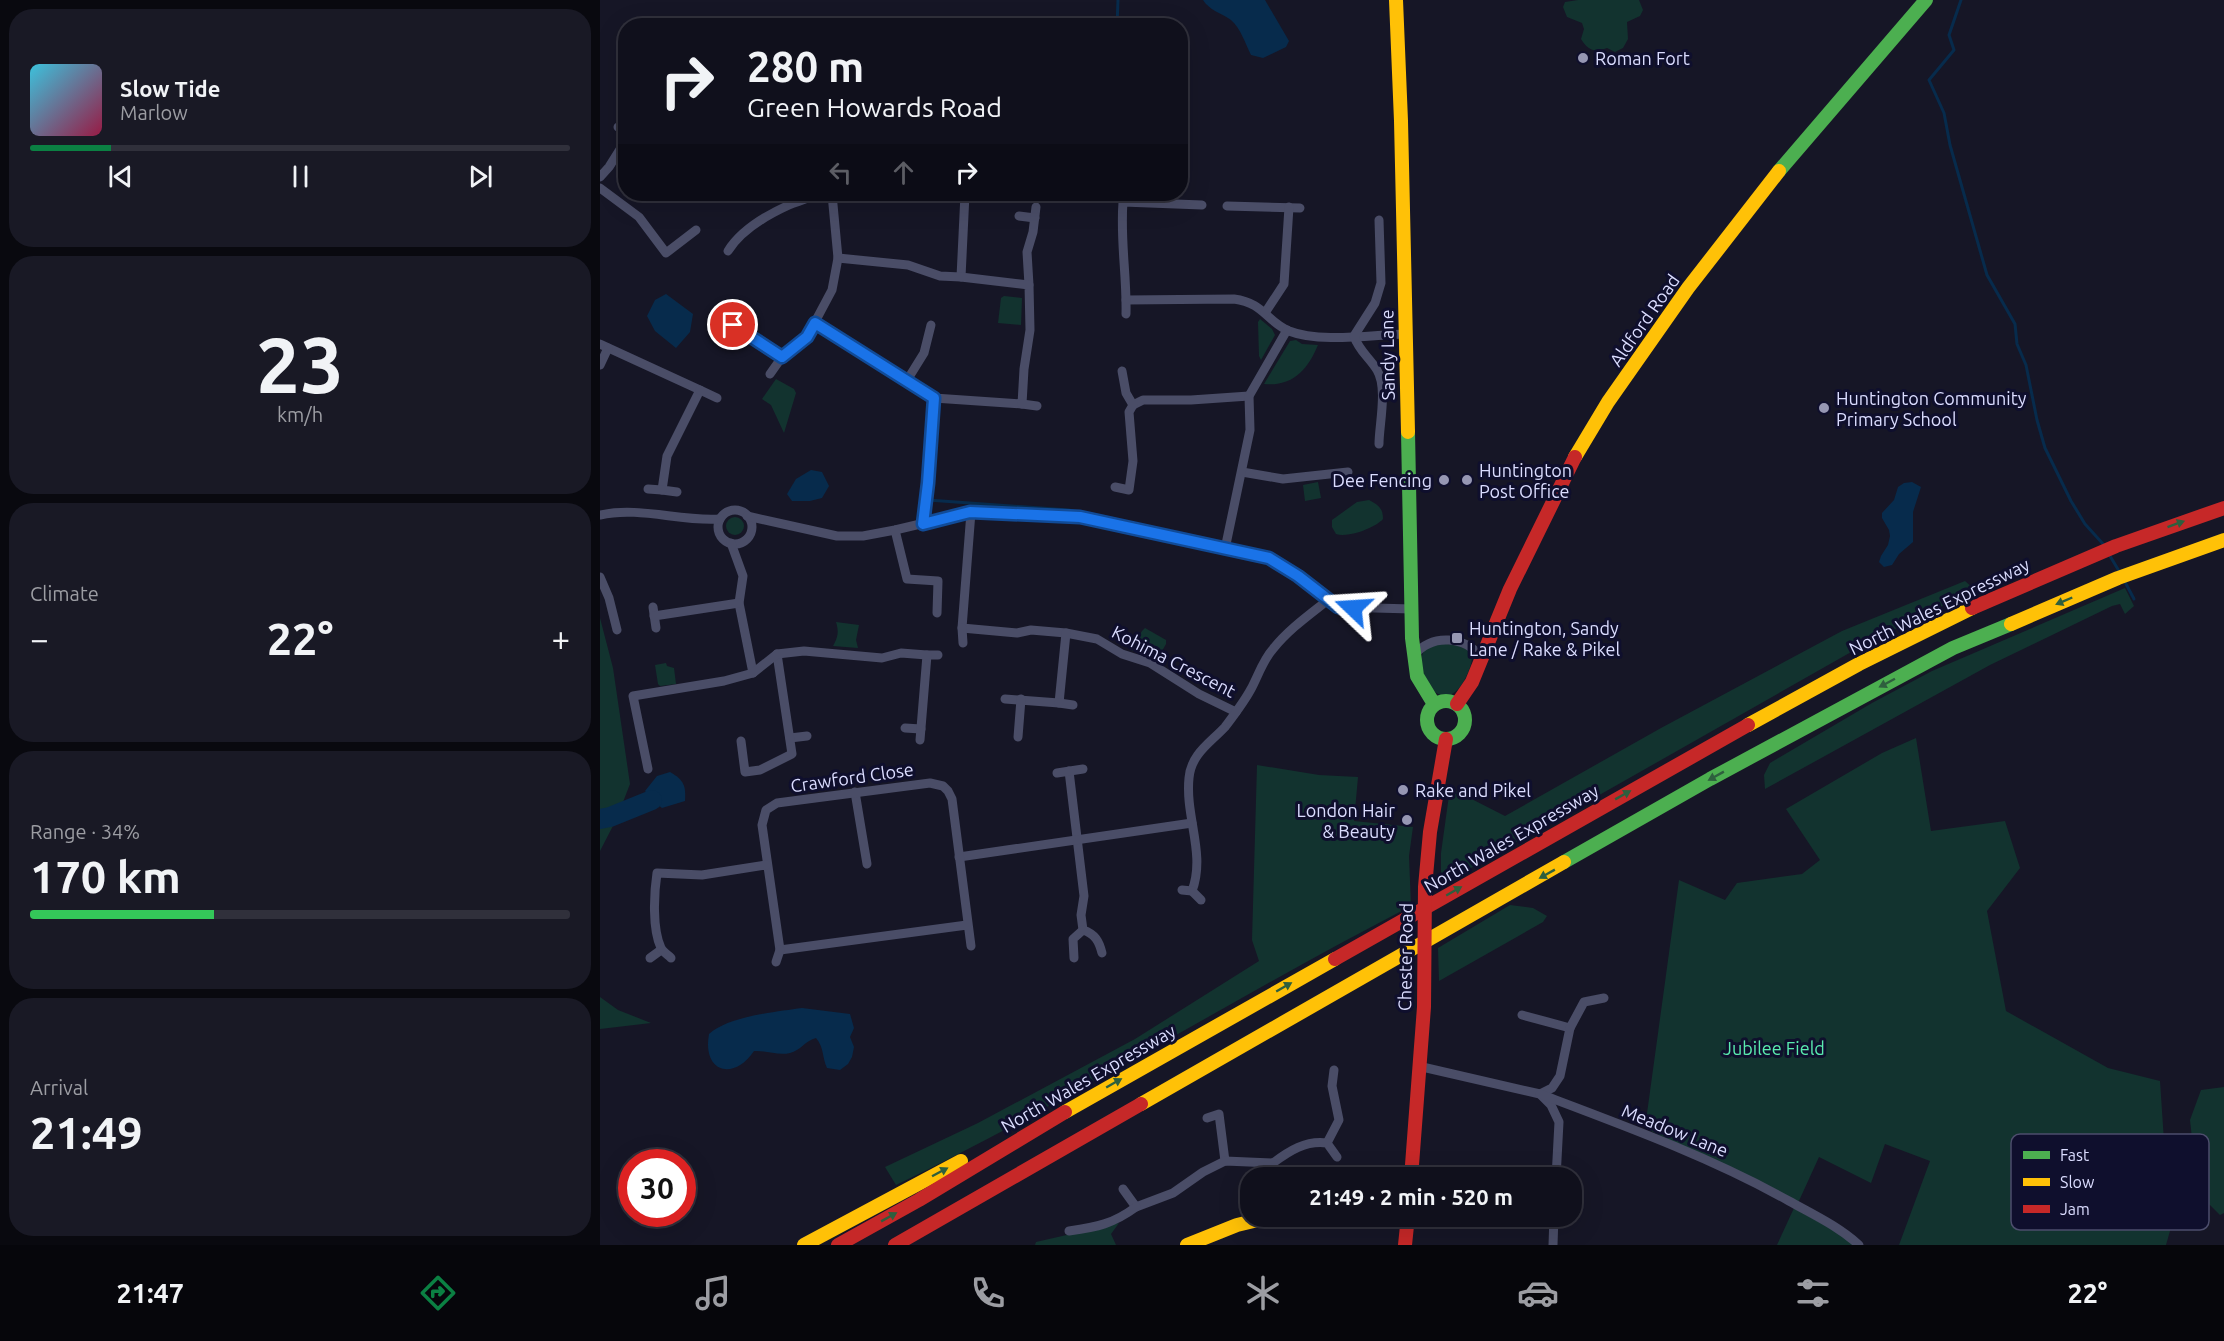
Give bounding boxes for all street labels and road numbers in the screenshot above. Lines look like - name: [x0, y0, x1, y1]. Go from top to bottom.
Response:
- street label: Aldford Road: [1605, 270, 1683, 370]
- street label: Sandy Lane: [1376, 309, 1398, 401]
- street label: North Wales Expressway: [1846, 553, 2033, 658]
- street label: Kohima Crescent: [1109, 621, 1239, 701]
- street label: Crawford Close: [789, 758, 915, 796]
- street label: North Wales Expressway: [1420, 780, 1602, 896]
- street label: Chester Road: [1394, 903, 1416, 1011]
- street label: North Wales Expressway: [997, 1020, 1179, 1136]
- street label: Meadow Lane: [1619, 1100, 1731, 1160]

